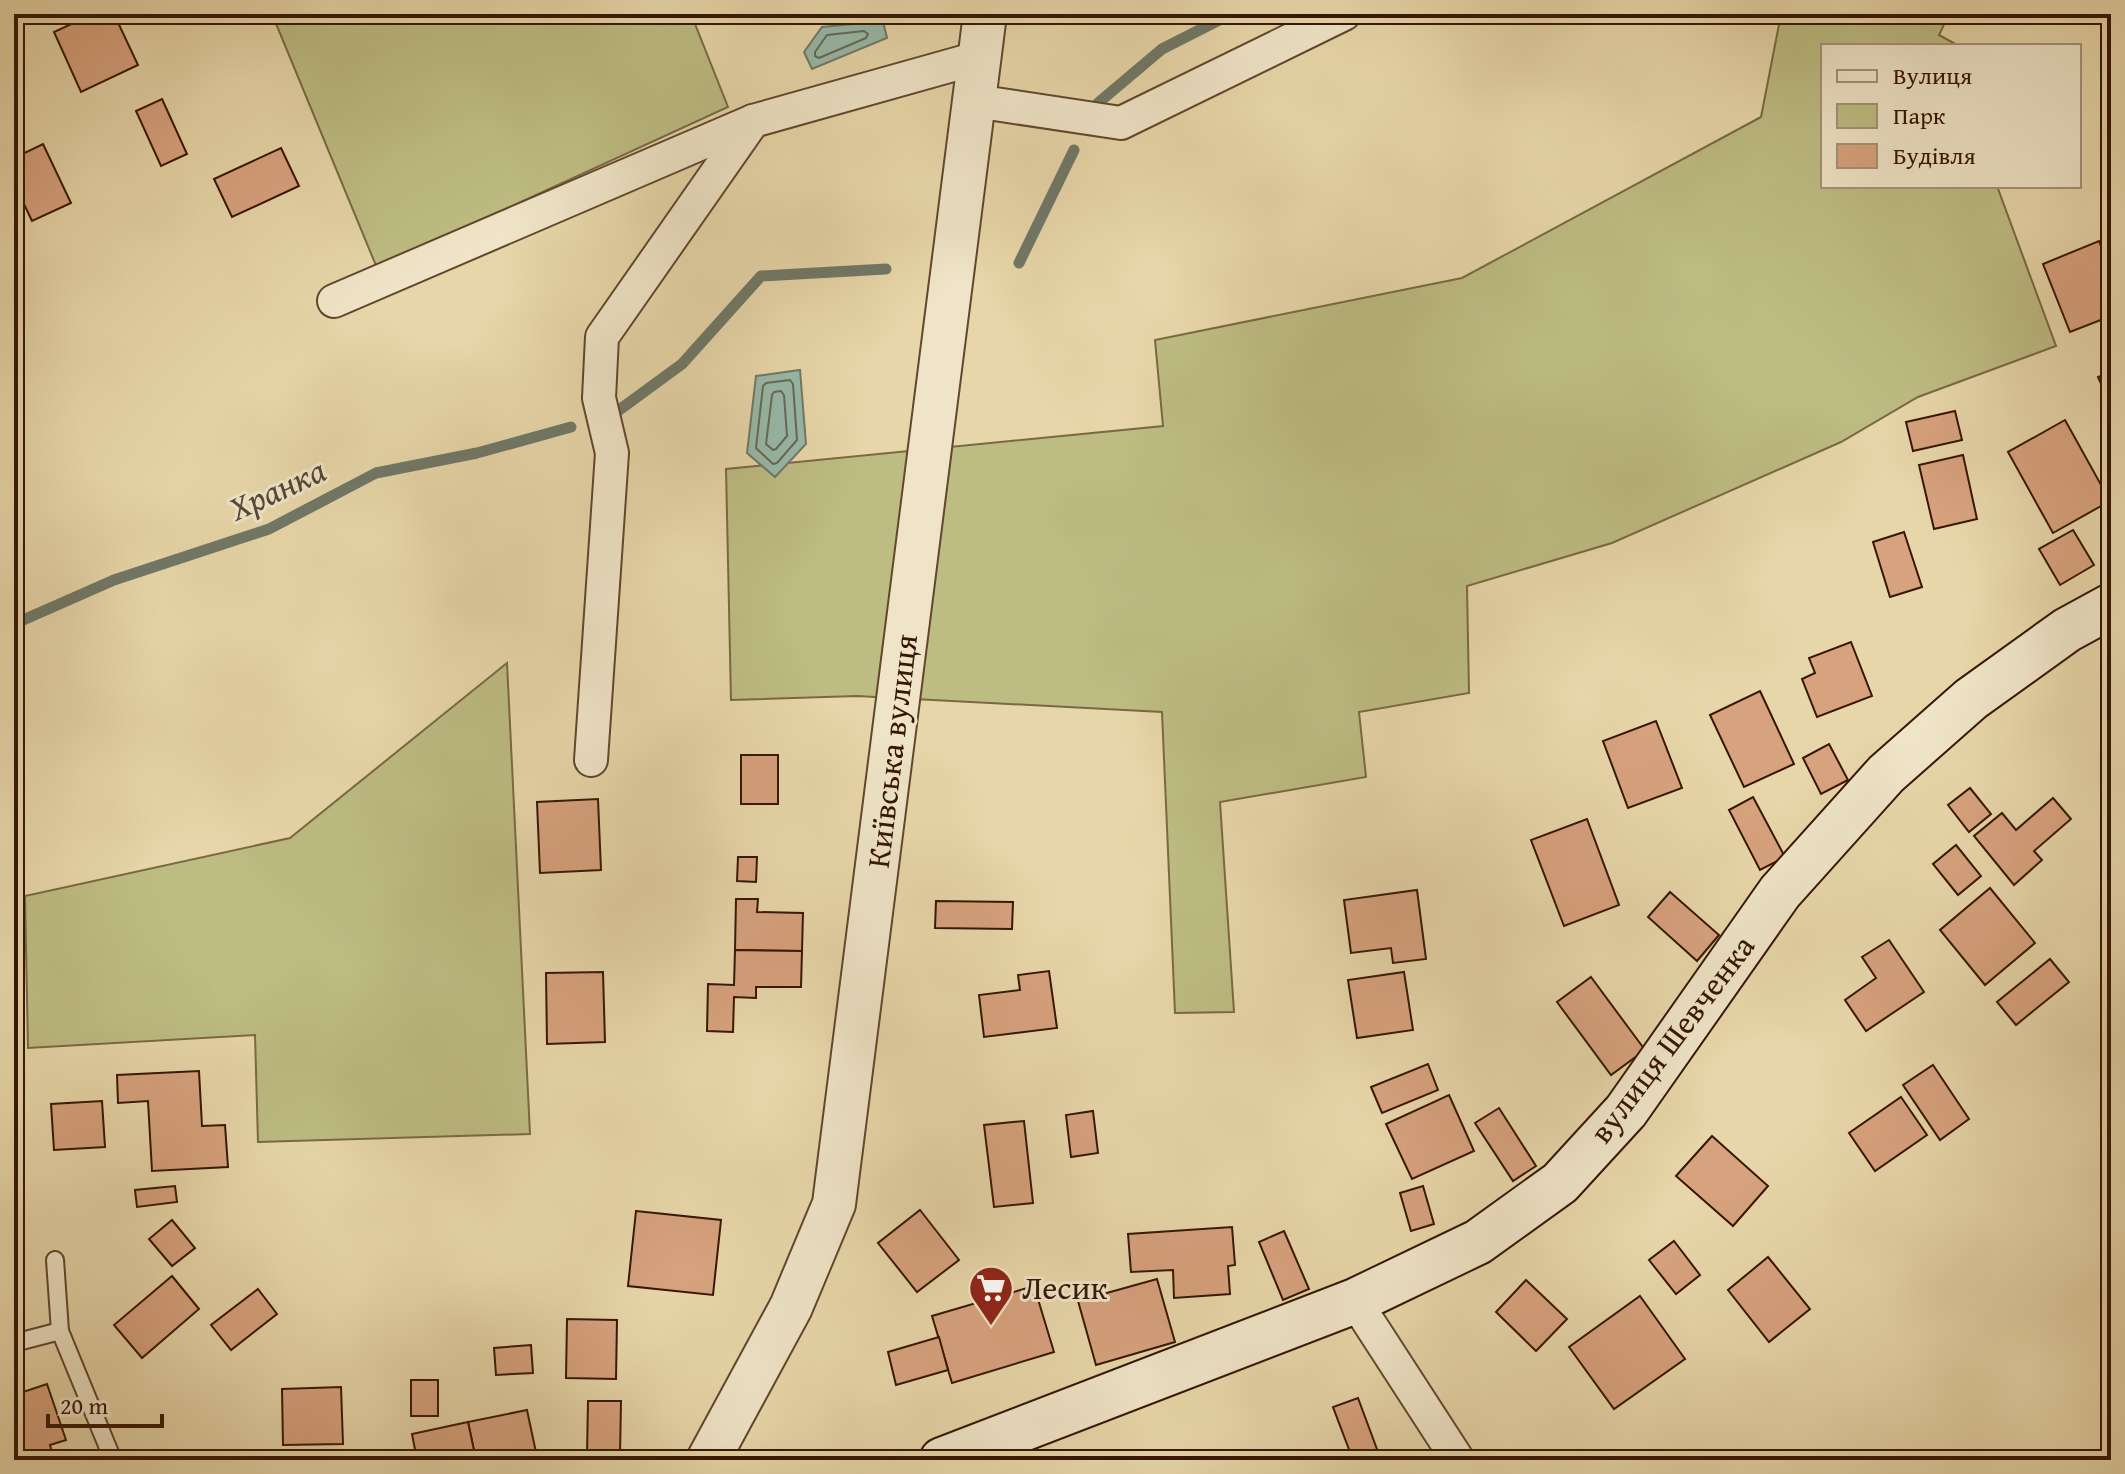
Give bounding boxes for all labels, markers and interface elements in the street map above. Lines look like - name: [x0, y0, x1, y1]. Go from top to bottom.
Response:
- legend: [1821, 44, 2081, 188]
- text: Вулиця: [1893, 58, 1972, 93]
- text: Парк: [1893, 98, 1946, 133]
- text: Будівля: [1893, 138, 1976, 173]
- water label: Хранка: [220, 445, 333, 533]
- street label: Київська вулиця: [854, 631, 929, 871]
- street label: вулиця Шевченка: [1578, 924, 1766, 1153]
- supermarket icon: Лесик: [967, 1264, 1015, 1327]
- place label: Лесик: [1022, 1264, 1108, 1311]
- scale bar: [48, 1378, 162, 1428]
- text: 20 m: [60, 1388, 108, 1423]

